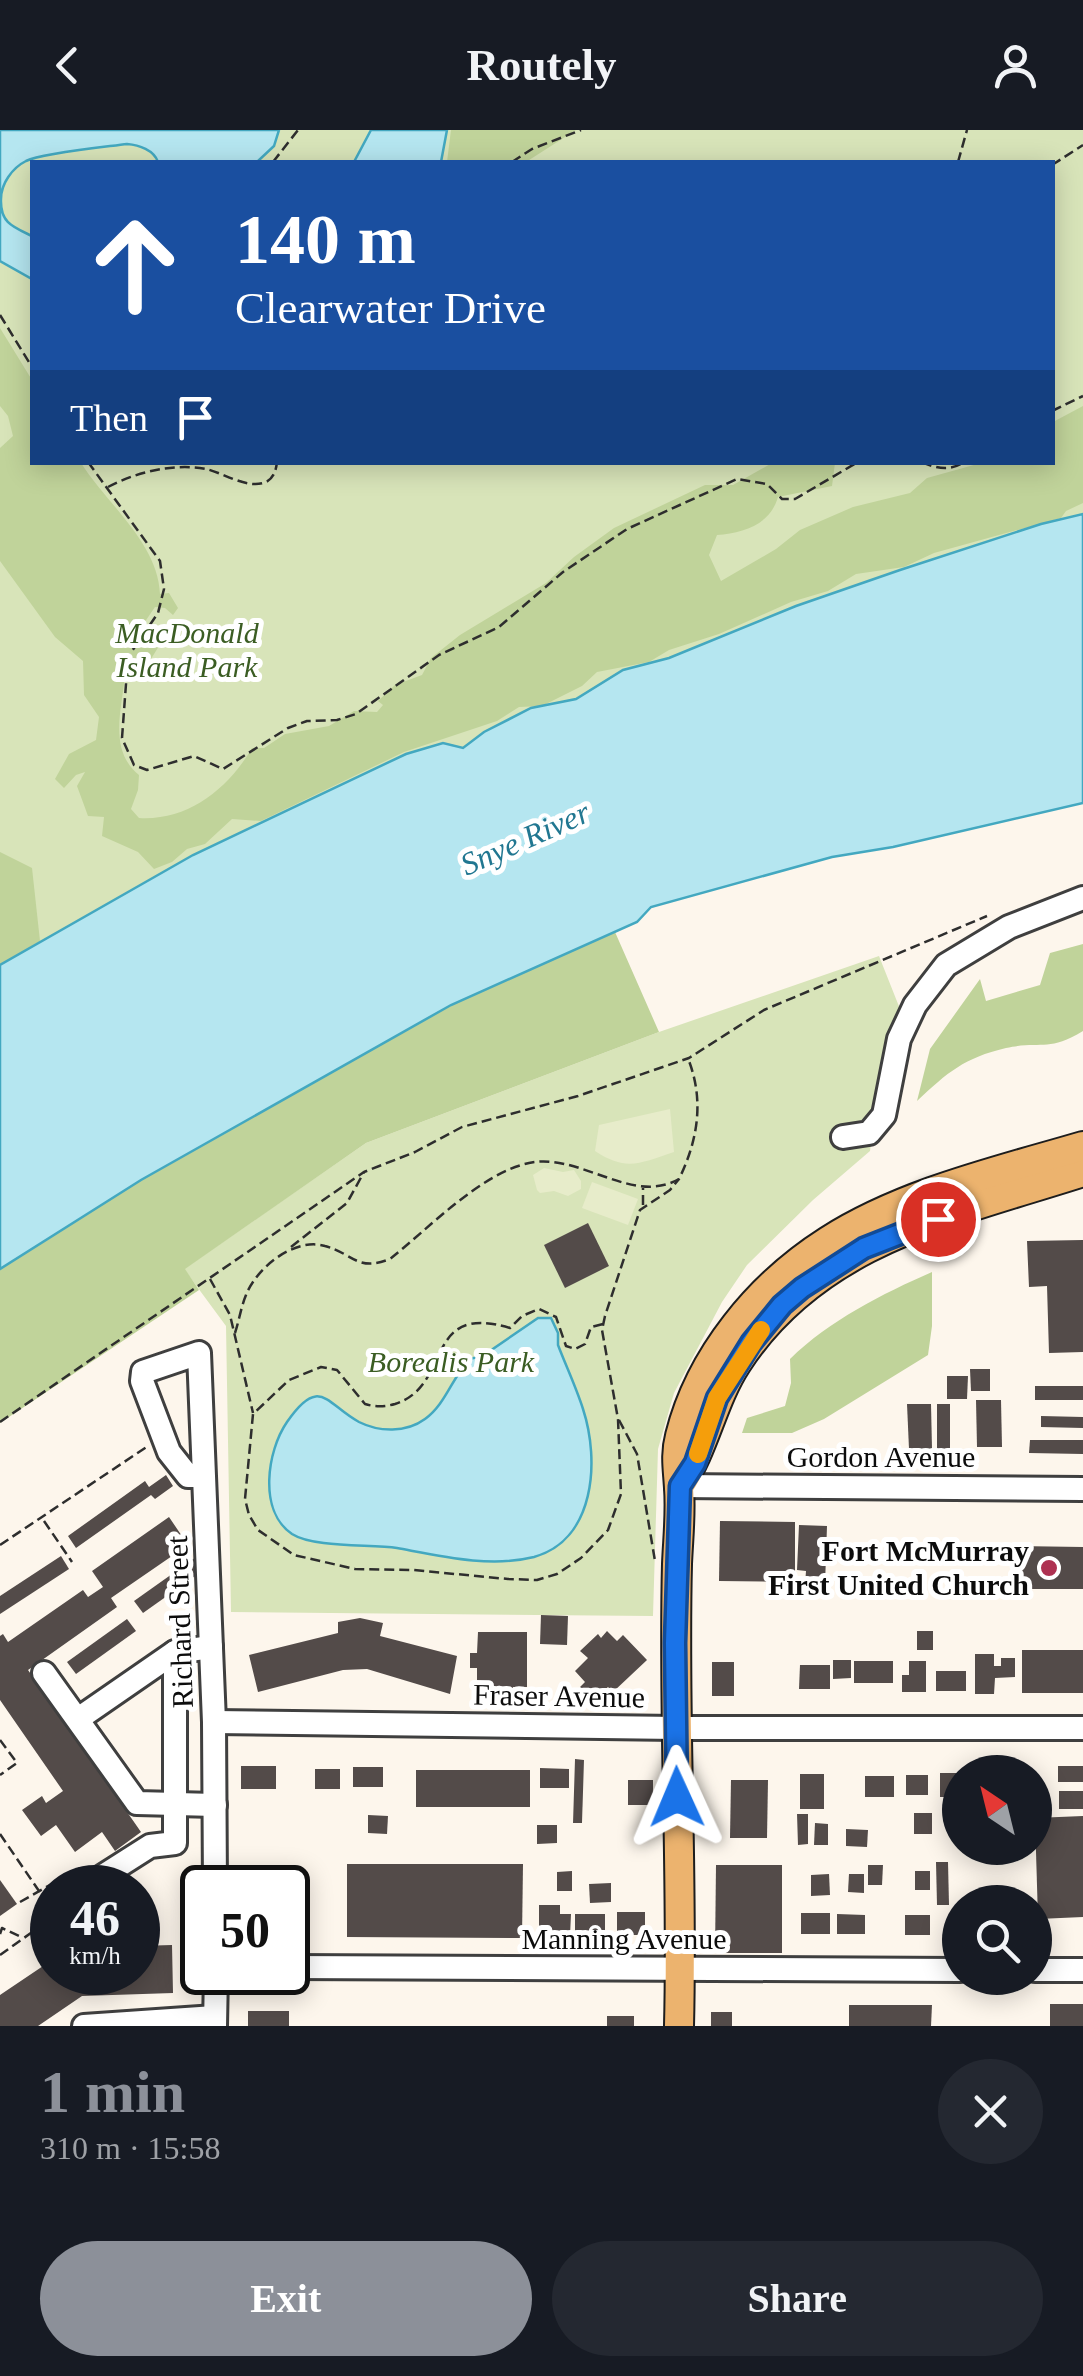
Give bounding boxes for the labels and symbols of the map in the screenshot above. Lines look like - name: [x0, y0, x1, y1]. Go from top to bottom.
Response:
- park label: MacDonald Island Park: [114, 616, 260, 683]
- water label: Snye River: [455, 793, 596, 882]
- pin: [896, 1177, 981, 1262]
- park label: Borealis Park: [368, 1345, 535, 1378]
- street label: Gordon Avenue: [787, 1440, 975, 1473]
- place label: Fort McMurray First United Church: [768, 1534, 1029, 1601]
- street label: Richard Street: [160, 1535, 199, 1709]
- marker: Fort McMurray First United Church: [1038, 1557, 1060, 1579]
- street label: Fraser Avenue: [473, 1678, 645, 1713]
- position arrow: [625, 1745, 729, 1849]
- north arrow: [942, 1755, 1052, 1865]
- speed limit sign: 50: [180, 1865, 310, 1995]
- street label: Manning Avenue: [521, 1922, 727, 1955]

